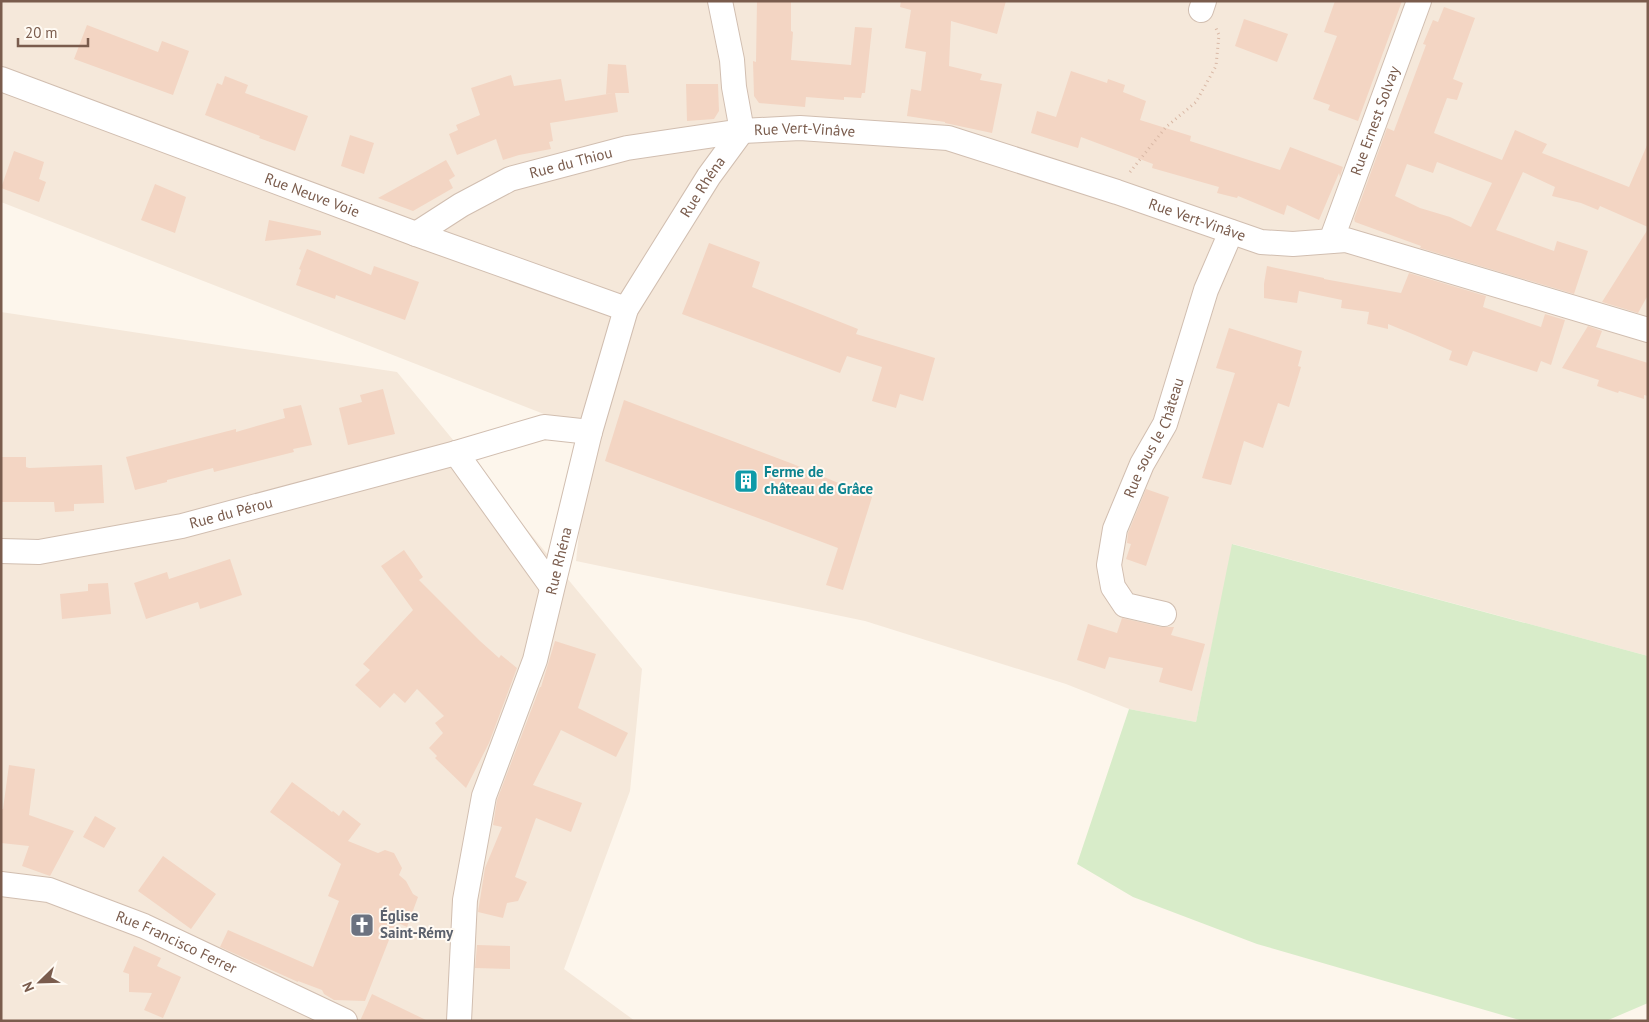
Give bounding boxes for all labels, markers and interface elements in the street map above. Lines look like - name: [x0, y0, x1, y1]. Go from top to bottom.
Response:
- scale bar: [18, 15, 88, 47]
- text: 20 m: [25, 23, 58, 42]
- street label: Rue Ernest Solvay: [1346, 63, 1403, 178]
- street label: Rue Vert-Vinâve: [753, 118, 856, 141]
- street label: Rue du Thiou: [527, 142, 614, 182]
- street label: Rue Rhéna: [676, 152, 729, 221]
- street label: Rue Neuve Voie: [262, 168, 362, 221]
- street label: Rue Vert-Vinâve: [1146, 194, 1248, 245]
- street label: Rue sous le Château: [1119, 375, 1188, 500]
- place label: Ferme de château de Grâce: [764, 462, 874, 498]
- building icon: Ferme de château de Grâce: [733, 468, 759, 494]
- street label: Rue du Pérou: [187, 492, 275, 533]
- street label: Rue Rhéna: [541, 525, 576, 597]
- street label: Rue Francisco Ferrer: [113, 906, 240, 978]
- place label: Église Saint-Rémy: [380, 906, 454, 942]
- church icon: Église Saint-Rémy: [349, 912, 375, 938]
- north arrow: [15, 957, 65, 1007]
- text: N: [18, 979, 38, 995]

